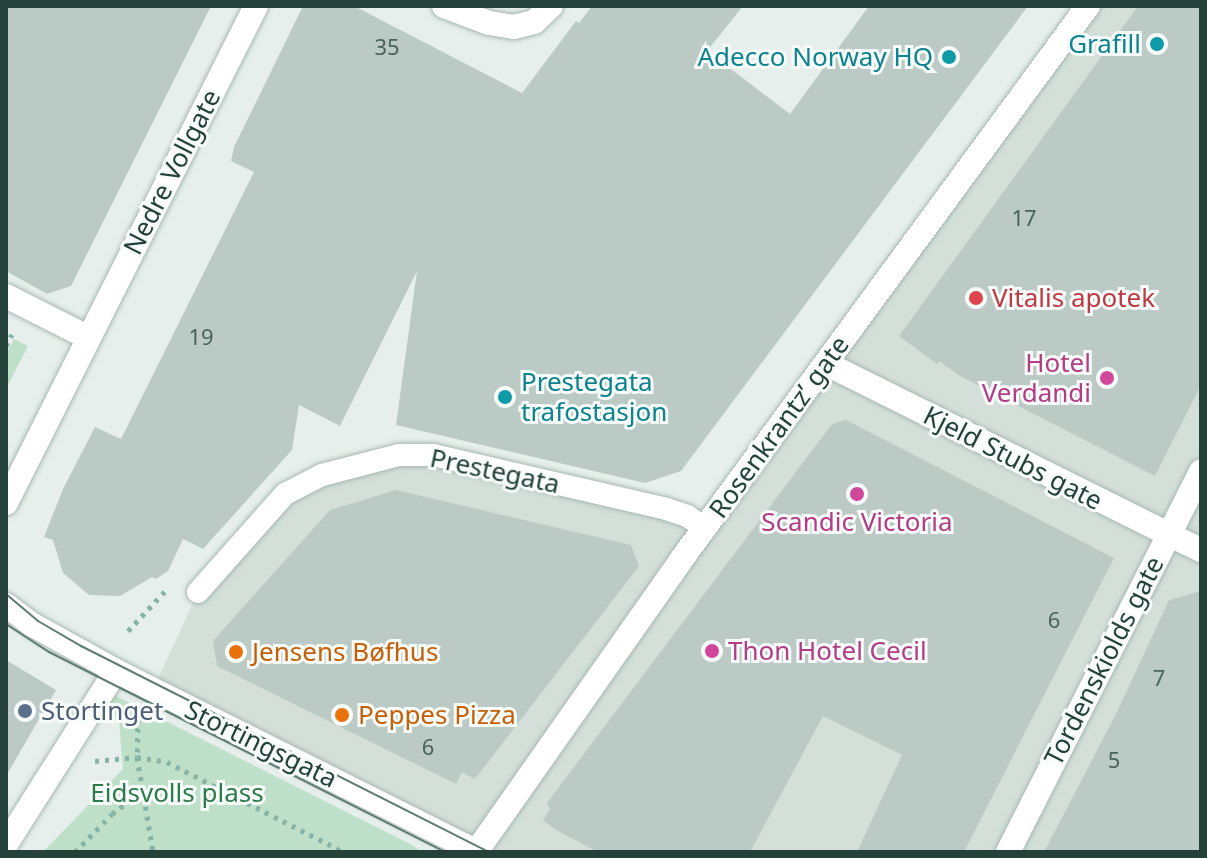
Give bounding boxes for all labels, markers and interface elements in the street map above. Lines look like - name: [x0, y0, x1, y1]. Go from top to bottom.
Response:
- place label: Grafill: [1068, 28, 1141, 60]
- house number: 35: [374, 34, 400, 60]
- marker: Grafill: [1148, 35, 1166, 53]
- place label: Adecco Norway HQ: [697, 41, 933, 73]
- marker: Adecco Norway HQ: [940, 48, 958, 66]
- street label: Nedre Vollgate: [117, 84, 227, 260]
- house number: 17: [1011, 205, 1037, 231]
- place label: Vitalis apotek: [992, 282, 1155, 314]
- marker: Vitalis apotek: [967, 289, 985, 307]
- house number: 19: [188, 324, 214, 350]
- street label: Rosenkrantz’ gate: [702, 330, 856, 524]
- place label: Hotel Verdandi: [982, 347, 1091, 408]
- place label: Prestegata trafostasjon: [521, 366, 667, 428]
- marker: Hotel Verdandi: [1098, 369, 1116, 387]
- marker: Prestegata trafostasjon: [496, 388, 514, 406]
- street label: Kjeld Stubs gate: [918, 399, 1108, 517]
- street label: Prestegata: [427, 442, 563, 500]
- marker: Scandic Victoria: [848, 485, 866, 503]
- place label: Scandic Victoria: [761, 506, 953, 538]
- street label: Tordenskiolds gate: [1038, 551, 1170, 771]
- house number: 6: [1048, 607, 1060, 633]
- place label: Thon Hotel Cecil: [728, 635, 927, 667]
- place label: Jensens Bøfhus: [252, 636, 438, 668]
- marker: Thon Hotel Cecil: [703, 642, 721, 660]
- marker: Jensens Bøfhus: [227, 643, 245, 661]
- house number: 7: [1153, 665, 1165, 691]
- street label: Stortingsgata: [180, 694, 342, 794]
- place label: Stortinget: [41, 695, 163, 727]
- place label: Peppes Pizza: [358, 699, 516, 731]
- marker: Stortinget: [16, 702, 34, 720]
- marker: Peppes Pizza: [333, 706, 351, 724]
- house number: 6: [422, 734, 434, 760]
- house number: 5: [1108, 747, 1120, 773]
- park label: Eidsvolls plass: [90, 777, 264, 809]

